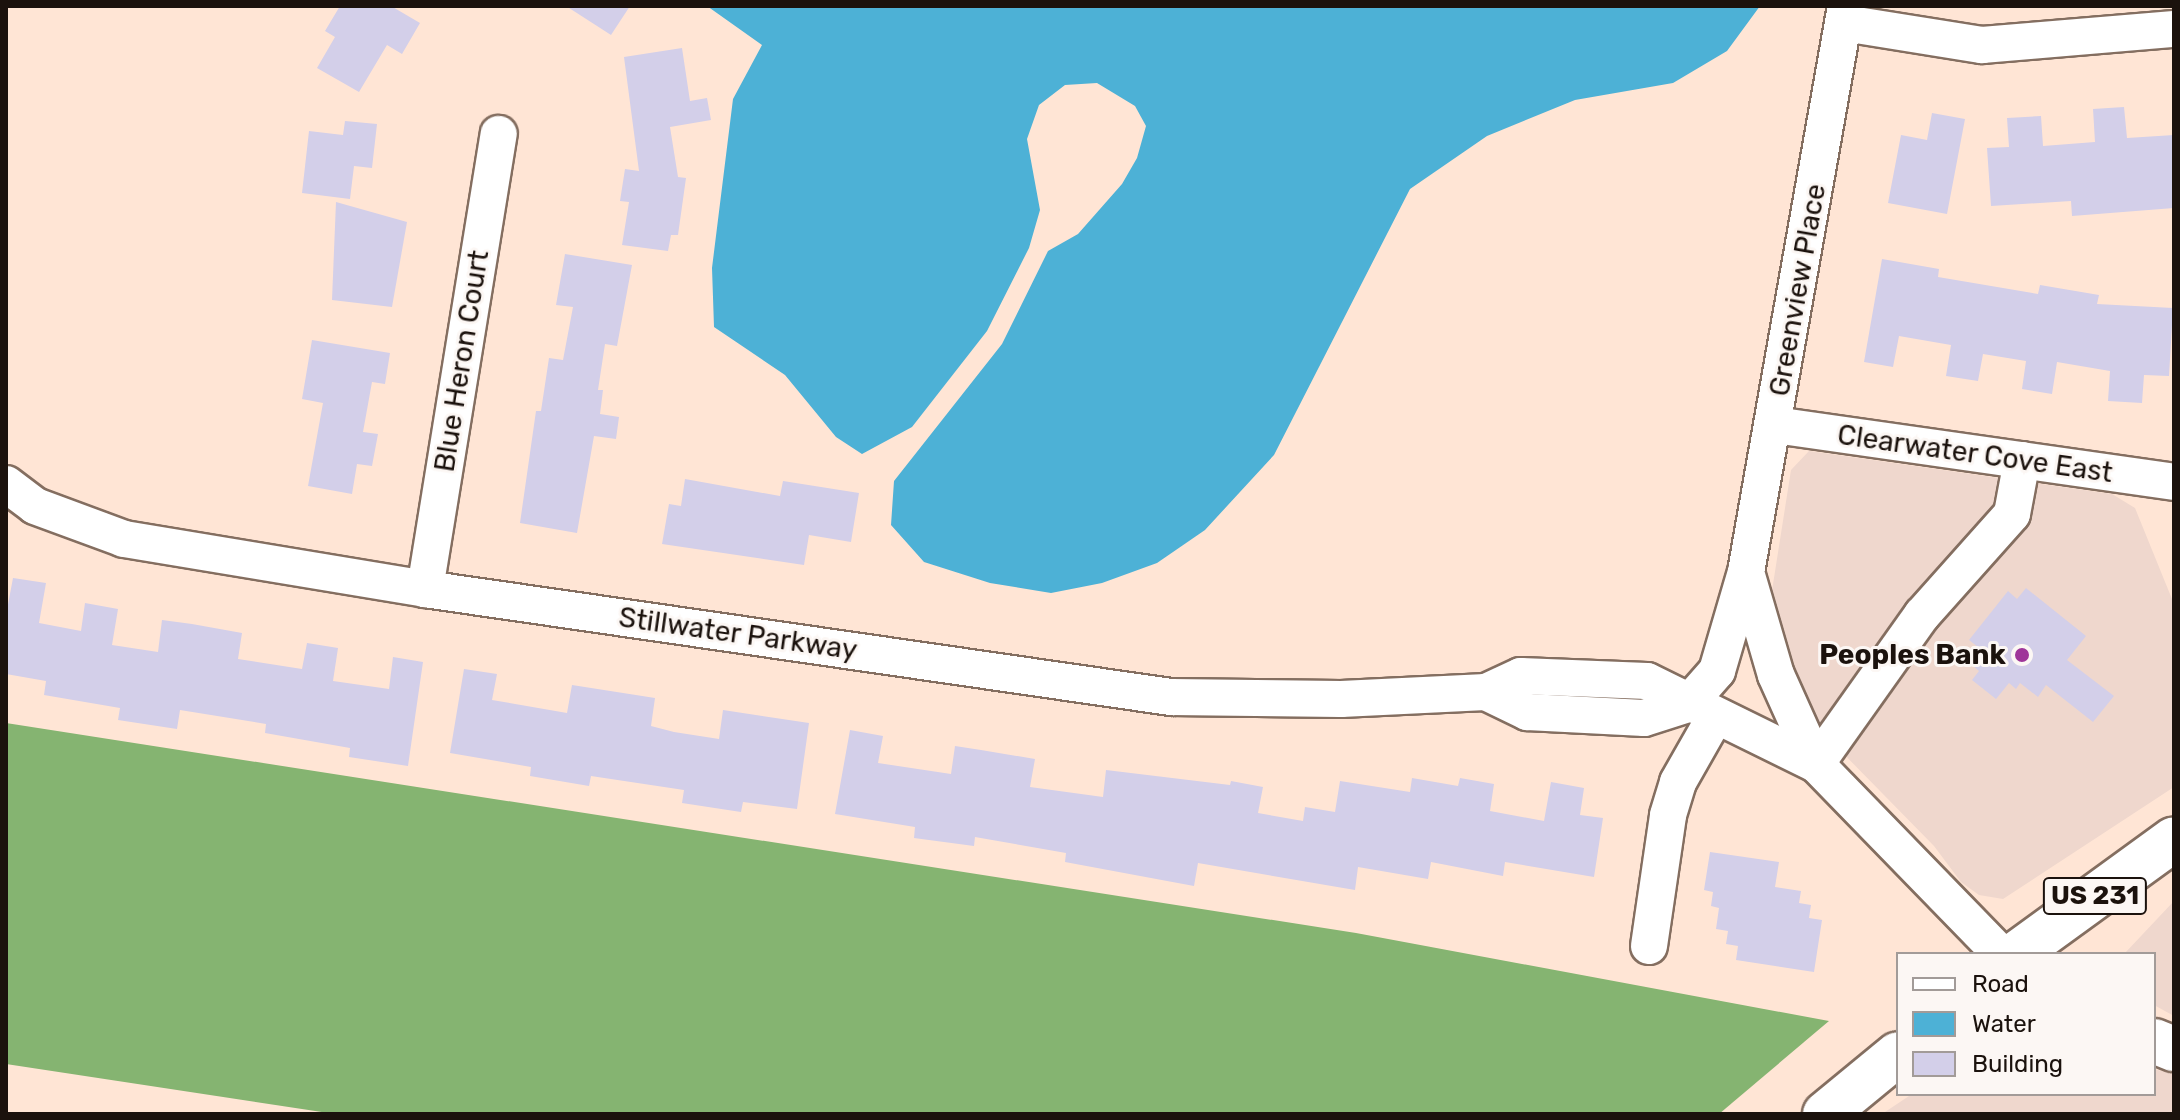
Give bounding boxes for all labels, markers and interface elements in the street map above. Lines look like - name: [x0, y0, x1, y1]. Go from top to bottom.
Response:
- street label: Greenview Place: [1763, 181, 1833, 399]
- street label: Blue Heron Court: [428, 248, 496, 474]
- street label: Clearwater Cove East: [1835, 418, 2115, 490]
- street label: Stillwater Parkway: [616, 601, 860, 667]
- place label: Peoples Bank: [1819, 638, 2006, 672]
- marker: Peoples Bank: [2013, 646, 2031, 664]
- road number: US 231: [2041, 874, 2149, 918]
- legend: [1896, 952, 2156, 1096]
- text: Road: [1972, 970, 2029, 998]
- text: Water: [1972, 1010, 2036, 1038]
- text: Building: [1972, 1050, 2063, 1078]

